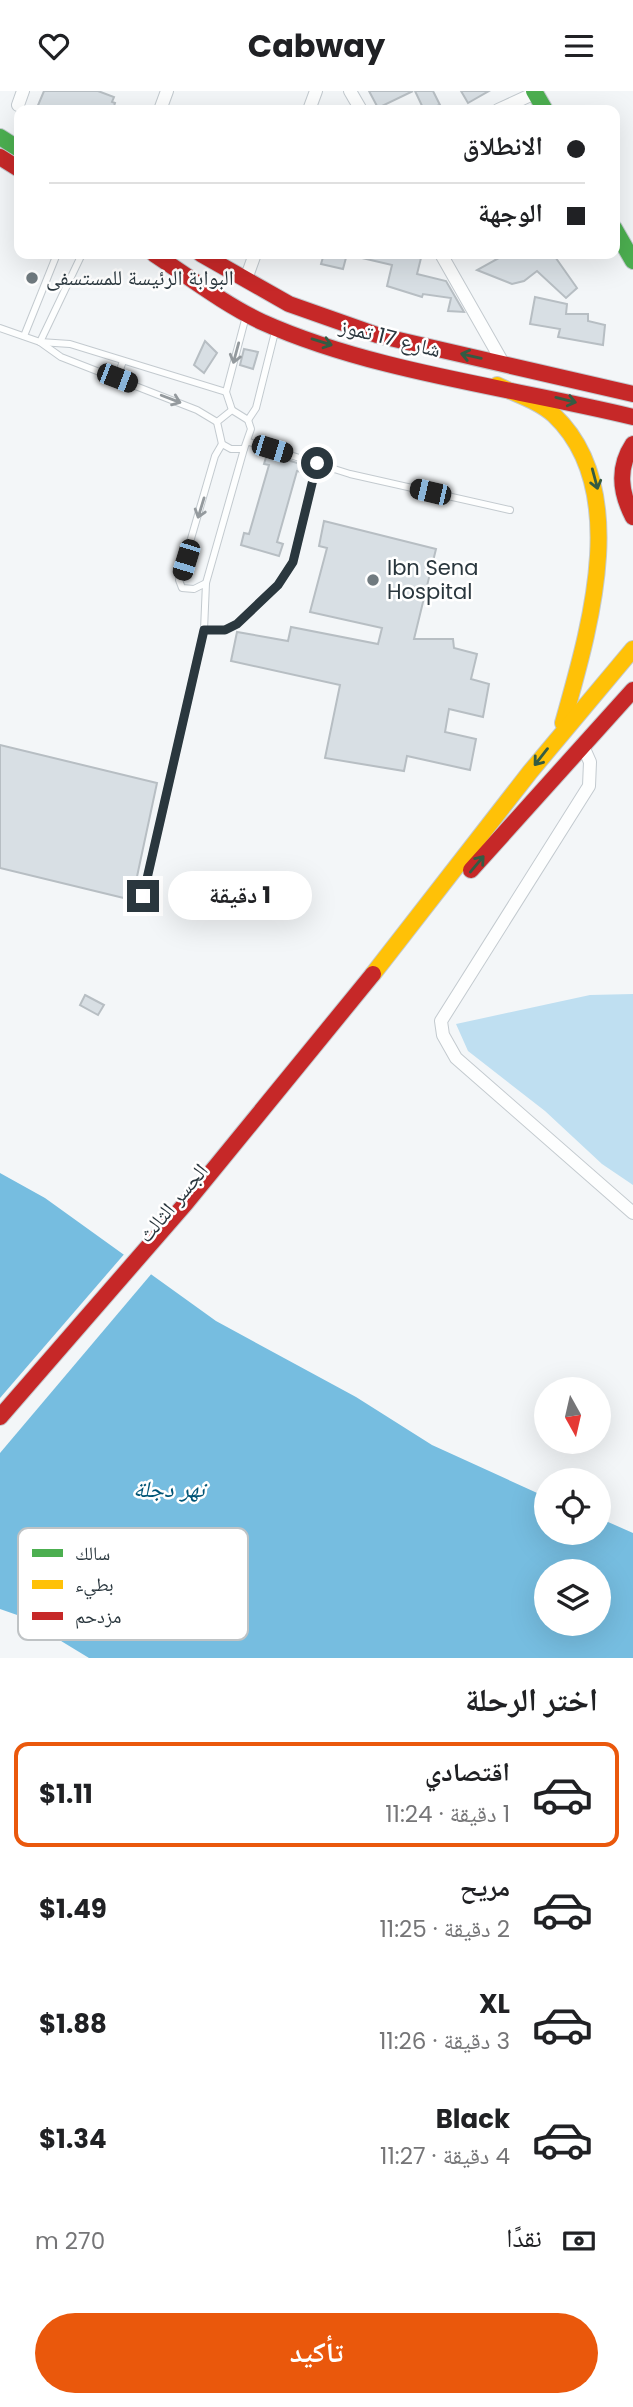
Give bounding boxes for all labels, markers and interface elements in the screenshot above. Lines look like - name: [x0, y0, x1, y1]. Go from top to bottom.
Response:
- text: Cabway: [248, 23, 385, 68]
- icon: heart: [35, 27, 73, 65]
- icon: menu: [560, 27, 598, 65]
- text: الانطلاق: [463, 128, 543, 164]
- text: الوجهة: [478, 195, 543, 231]
- place label: البوابة الرئيسة للمستسفى: [46, 263, 234, 292]
- marker: البوابة الرئيسة للمستسفى: [24, 270, 40, 286]
- street label: شارع 17 تموز: [336, 311, 444, 364]
- one-way arrow: [310, 336, 332, 349]
- one-way arrow: [229, 342, 242, 364]
- one-way arrow: [460, 349, 483, 362]
- car: [94, 361, 141, 395]
- one-way arrow: [159, 394, 181, 407]
- one-way arrow: [555, 394, 577, 407]
- car: [249, 433, 296, 465]
- route start: [301, 447, 333, 479]
- one-way arrow: [589, 467, 602, 490]
- car: [408, 477, 453, 507]
- one-way arrow: [194, 497, 207, 519]
- car: [170, 537, 203, 583]
- place label: Ibn Sena Hospital: [387, 553, 478, 606]
- marker: Ibn Sena Hospital: [365, 572, 381, 588]
- one-way arrow: [533, 747, 548, 765]
- one-way arrow: [469, 855, 485, 873]
- callout: 1 دقيقة: [168, 871, 311, 921]
- text: 1 دقيقة: [209, 879, 271, 911]
- route end: [127, 880, 159, 912]
- street label: الجسر الثالث: [131, 1157, 214, 1249]
- north arrow: [534, 1377, 611, 1454]
- map controls: [534, 1377, 611, 1636]
- button: locate: [534, 1468, 611, 1545]
- water label: نهر دجلة: [133, 1473, 208, 1505]
- legend: [18, 1528, 248, 1640]
- text: سالك: [75, 1540, 110, 1567]
- button: layers: [534, 1559, 611, 1636]
- text: بطيء: [75, 1571, 114, 1600]
- text: مزدحم: [75, 1603, 121, 1630]
- text: اختر الرحلة: [465, 1677, 598, 1722]
- text: اقتصادي: [425, 1754, 510, 1790]
- icon: car: [531, 1763, 594, 1826]
- text: $1.11: [39, 1776, 93, 1812]
- text: 1 دقيقة · 11:24: [385, 1798, 510, 1830]
- text: مريح: [460, 1869, 510, 1905]
- icon: car: [531, 1878, 594, 1941]
- text: $1.49: [39, 1891, 107, 1927]
- text: 2 دقيقة · 11:25: [379, 1913, 510, 1945]
- text: XL: [479, 1986, 510, 2022]
- icon: car: [531, 1993, 594, 2056]
- text: $1.88: [39, 2006, 107, 2042]
- text: 3 دقيقة · 11:26: [379, 2025, 510, 2057]
- text: Black: [436, 2101, 510, 2137]
- icon: car: [531, 2108, 594, 2171]
- text: $1.34: [39, 2121, 107, 2157]
- text: 4 دقيقة · 11:27: [380, 2140, 510, 2172]
- text: نقدًا: [506, 2220, 542, 2256]
- icon: cash: [560, 2222, 598, 2260]
- text: 270 m: [35, 2225, 105, 2257]
- button: تأكيد: [35, 2313, 598, 2393]

